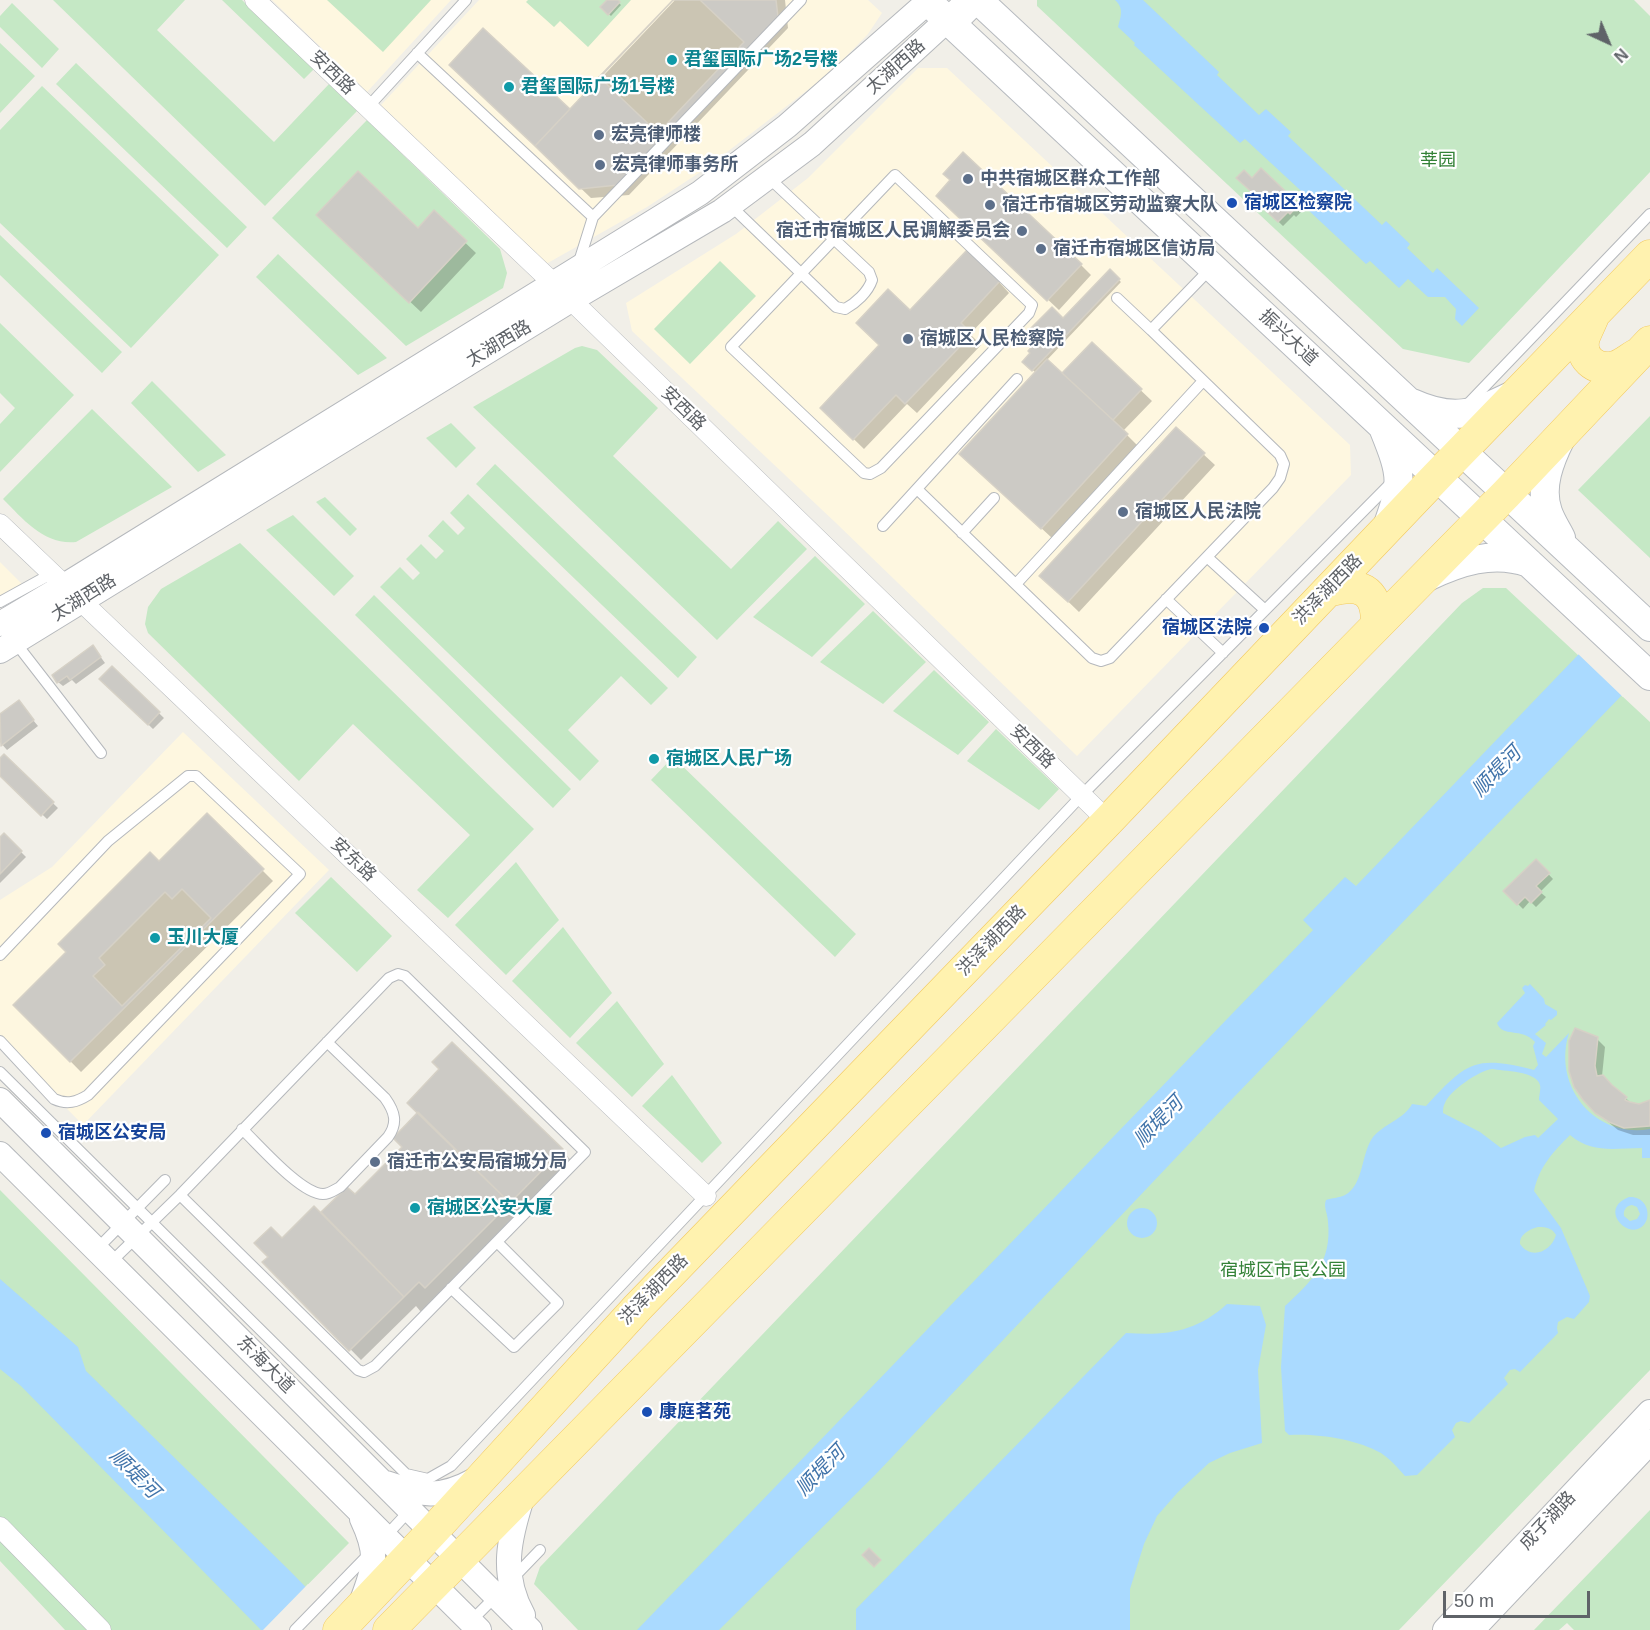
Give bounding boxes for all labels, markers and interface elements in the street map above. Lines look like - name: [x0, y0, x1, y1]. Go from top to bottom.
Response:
- north arrow: [1578, 12, 1638, 72]
- street label: 太湖西路: [862, 35, 930, 99]
- text: N: [1611, 45, 1631, 65]
- street label: 安西路: [305, 46, 359, 100]
- place label: 君玺国际广场2号楼: [684, 49, 838, 71]
- marker: 君玺国际广场2号楼: [665, 53, 679, 67]
- place label: 君玺国际广场1号楼: [521, 76, 675, 98]
- marker: 君玺国际广场1号楼: [502, 80, 516, 94]
- place label: 宏亮律师楼: [611, 124, 701, 146]
- marker: 宏亮律师楼: [592, 128, 606, 142]
- park label: 莘园: [1420, 150, 1456, 172]
- place label: 宏亮律师事务所: [612, 154, 738, 176]
- marker: 宏亮律师事务所: [593, 158, 607, 172]
- place label: 中共宿城区群众工作部: [980, 168, 1160, 190]
- marker: 中共宿城区群众工作部: [961, 172, 975, 186]
- place label: 宿城区检察院: [1244, 192, 1352, 214]
- place label: 宿迁市宿城区劳动监察大队: [1002, 194, 1218, 216]
- marker: 宿城区检察院: [1225, 196, 1239, 210]
- marker: 宿迁市宿城区劳动监察大队: [983, 198, 997, 212]
- place label: 宿迁市宿城区人民调解委员会: [776, 220, 1010, 242]
- marker: 宿迁市宿城区人民调解委员会: [1015, 224, 1029, 238]
- place label: 宿迁市宿城区信访局: [1053, 238, 1215, 260]
- marker: 宿迁市宿城区信访局: [1034, 242, 1048, 256]
- street label: 振兴大道: [1254, 306, 1322, 370]
- street label: 太湖西路: [463, 316, 535, 372]
- place label: 宿城区人民检察院: [920, 328, 1064, 350]
- marker: 宿城区人民检察院: [901, 332, 915, 346]
- street label: 安西路: [656, 382, 710, 436]
- place label: 宿城区人民法院: [1135, 501, 1261, 523]
- marker: 宿城区人民法院: [1116, 505, 1130, 519]
- street label: 洪泽湖西路: [1289, 550, 1367, 630]
- street label: 太湖西路: [48, 570, 120, 626]
- place label: 宿城区法院: [1162, 617, 1252, 639]
- marker: 宿城区法院: [1257, 621, 1271, 635]
- street label: 安西路: [1005, 720, 1059, 774]
- water label: 顺堤河: [1468, 742, 1526, 802]
- place label: 宿城区人民广场: [666, 748, 792, 770]
- marker: 宿城区人民广场: [647, 752, 661, 766]
- street label: 安东路: [326, 834, 380, 886]
- street label: 洪泽湖西路: [953, 901, 1031, 981]
- place label: 玉川大厦: [167, 927, 239, 949]
- marker: 玉川大厦: [148, 931, 162, 945]
- water label: 顺堤河: [1130, 1092, 1188, 1152]
- place label: 宿城区公安局: [58, 1122, 166, 1144]
- marker: 宿城区公安局: [39, 1126, 53, 1140]
- place label: 宿迁市公安局宿城分局: [387, 1151, 567, 1173]
- marker: 宿迁市公安局宿城分局: [368, 1155, 382, 1169]
- place label: 宿城区公安大厦: [427, 1197, 553, 1219]
- marker: 宿城区公安大厦: [408, 1201, 422, 1215]
- street label: 洪泽湖西路: [615, 1250, 693, 1330]
- park label: 宿城区市民公园: [1220, 1260, 1346, 1282]
- street label: 东海大道: [232, 1332, 298, 1398]
- place label: 康庭茗苑: [659, 1401, 731, 1423]
- marker: 康庭茗苑: [640, 1405, 654, 1419]
- water label: 顺堤河: [792, 1441, 850, 1501]
- water label: 顺堤河: [104, 1444, 164, 1504]
- street label: 成子湖路: [1516, 1487, 1580, 1555]
- scale bar: [1446, 1579, 1593, 1617]
- text: 50 m: [1454, 1591, 1494, 1611]

